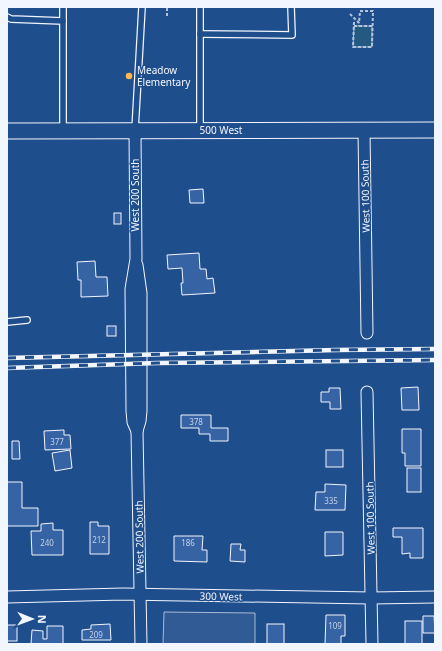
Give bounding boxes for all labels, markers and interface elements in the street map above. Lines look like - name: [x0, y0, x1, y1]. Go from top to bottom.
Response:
- place label: Meadow Elementary: [137, 63, 191, 89]
- marker: Meadow Elementary: [124, 71, 134, 81]
- street label: 500 West: [200, 123, 243, 137]
- street label: West 200 South: [128, 158, 142, 232]
- street label: West 100 South: [357, 159, 373, 233]
- house number: 378: [189, 416, 203, 427]
- house number: 377: [50, 436, 64, 447]
- street label: West 100 South: [362, 481, 378, 555]
- house number: 335: [324, 495, 338, 506]
- street label: West 200 South: [131, 500, 147, 574]
- house number: 212: [92, 534, 106, 545]
- house number: 240: [40, 537, 54, 548]
- house number: 186: [181, 537, 195, 548]
- street label: 300 West: [199, 589, 243, 603]
- north arrow: [12, 599, 52, 639]
- text: N: [35, 615, 50, 624]
- house number: 109: [328, 620, 342, 631]
- house number: 209: [89, 629, 103, 640]

